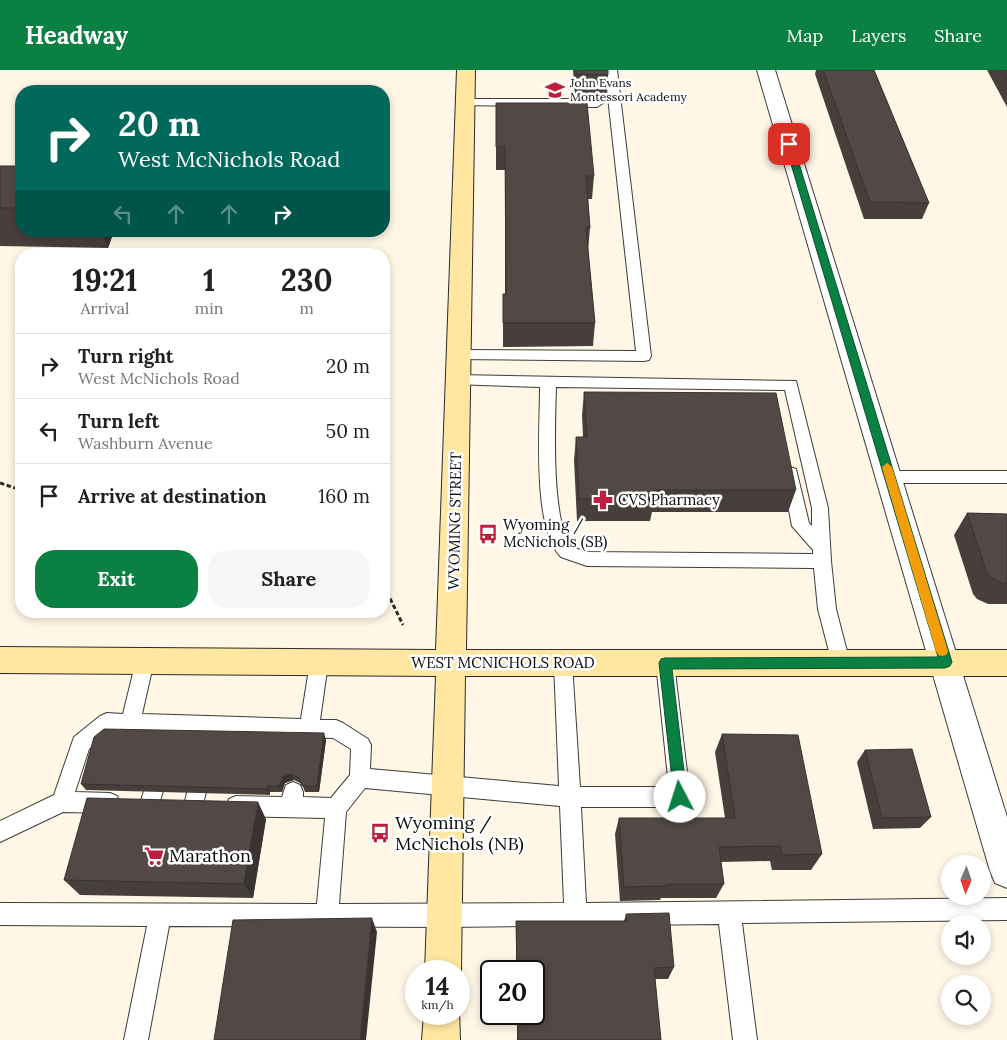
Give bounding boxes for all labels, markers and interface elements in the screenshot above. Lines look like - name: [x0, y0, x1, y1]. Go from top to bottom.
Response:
- text: Headway: [25, 20, 128, 51]
- text: Map: [787, 24, 823, 47]
- text: Layers: [851, 24, 906, 47]
- text: Share: [934, 24, 982, 47]
- place label: John Evans Montessori Academy: [569, 75, 688, 104]
- school or university icon: John Evans Montessori Academy: [544, 79, 566, 101]
- text: 20 m: [118, 101, 200, 146]
- icon: right: [35, 105, 100, 170]
- pin: [768, 123, 810, 165]
- icon: arrive: [775, 130, 803, 158]
- text: West McNichols Road: [118, 145, 340, 173]
- icon: left: [109, 200, 137, 228]
- icon: ahead: [162, 200, 190, 228]
- icon: ahead: [215, 200, 243, 228]
- icon: right: [268, 200, 296, 228]
- text: 19:21: [72, 261, 138, 299]
- text: 1: [203, 261, 215, 299]
- text: 230: [281, 261, 333, 299]
- text: Arrival: [80, 298, 129, 318]
- text: min: [195, 298, 223, 318]
- text: m: [300, 298, 314, 318]
- text: Turn right: [78, 344, 174, 368]
- icon: right: [35, 352, 63, 380]
- text: 20 m: [326, 354, 370, 378]
- text: West McNichols Road: [78, 368, 240, 388]
- text: Turn left: [78, 409, 159, 433]
- icon: left: [35, 417, 63, 445]
- text: 50 m: [326, 419, 370, 443]
- text: Washburn Avenue: [78, 433, 213, 453]
- street label: WYOMING STREET: [444, 451, 465, 590]
- icon: arrive: [35, 482, 63, 510]
- text: Arrive at destination: [78, 484, 267, 508]
- text: 160 m: [318, 484, 370, 508]
- pharmacy icon: CVS Pharmacy: [592, 489, 614, 511]
- place label: CVS Pharmacy: [618, 490, 720, 509]
- place label: Wyoming / McNichols (SB): [503, 515, 608, 552]
- bus stop icon: Wyoming / McNichols (SB): [477, 523, 499, 545]
- button: Exit: [35, 550, 198, 608]
- button: Share: [208, 550, 370, 608]
- street label: WEST MCNICHOLS ROAD: [411, 653, 595, 672]
- position arrow: [653, 770, 705, 822]
- place label: Wyoming / McNichols (NB): [395, 811, 524, 855]
- bus stop icon: Wyoming / McNichols (NB): [369, 822, 391, 844]
- place label: Marathon: [169, 844, 251, 867]
- supermarket icon: Marathon: [143, 845, 165, 867]
- north arrow: [941, 855, 991, 905]
- map controls: [941, 855, 991, 1025]
- button: sound: [941, 915, 991, 965]
- speed limit sign: 20: [480, 960, 545, 1025]
- text: 14: [426, 970, 449, 1002]
- button: search: [941, 975, 991, 1025]
- text: km/h: [421, 997, 454, 1012]

